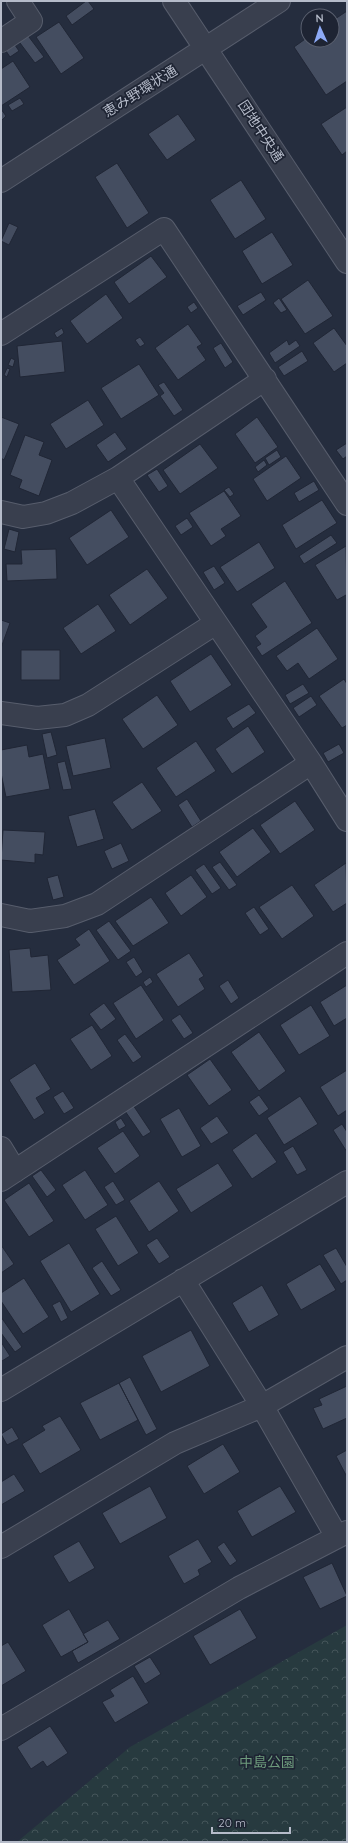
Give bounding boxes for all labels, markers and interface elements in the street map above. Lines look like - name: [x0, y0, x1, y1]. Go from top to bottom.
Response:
- north arrow: [300, 8, 340, 48]
- text: N: [315, 11, 324, 25]
- street label: 恵み野環状通: [100, 61, 180, 121]
- street label: 団地中央通: [234, 97, 288, 165]
- park label: 中島公園: [239, 1753, 295, 1771]
- scale bar: [212, 1809, 290, 1835]
- text: 20 m: [218, 1815, 246, 1830]

